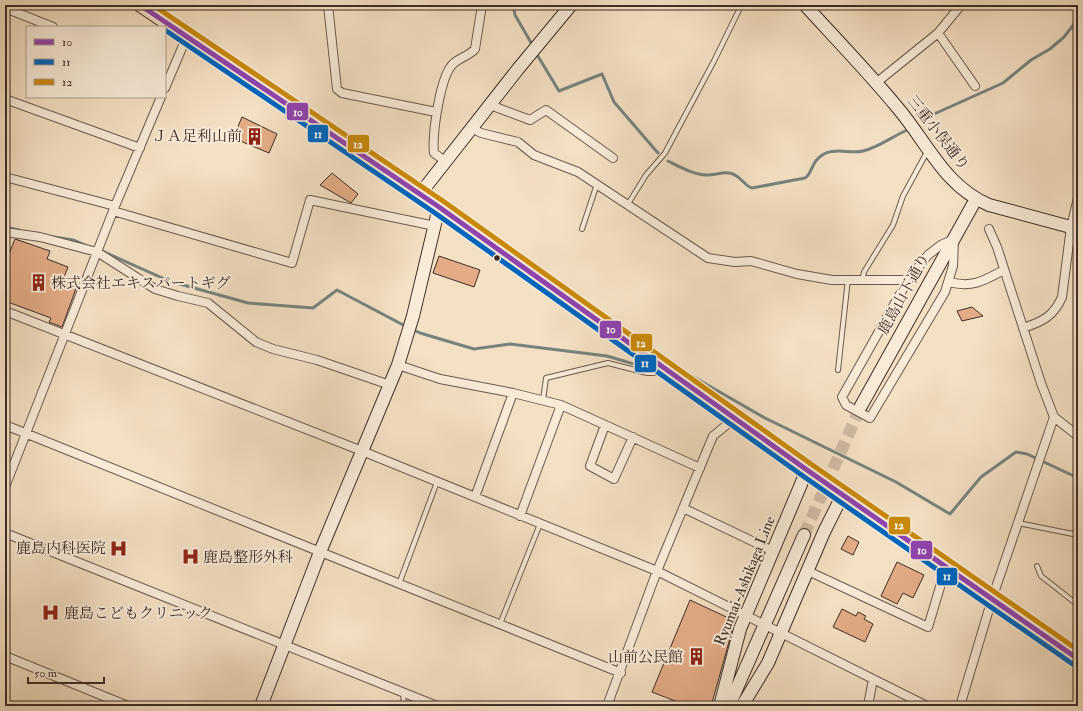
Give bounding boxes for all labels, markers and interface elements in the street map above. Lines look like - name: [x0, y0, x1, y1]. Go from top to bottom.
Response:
- legend: [26, 26, 166, 98]
- text: 10: [62, 35, 72, 50]
- text: 11: [62, 55, 71, 70]
- text: 12: [62, 75, 72, 90]
- street label: 三重小俣通り: [903, 92, 973, 174]
- line badge: 10: [286, 102, 309, 121]
- text: 10: [293, 106, 303, 119]
- line badge: 11: [307, 124, 329, 143]
- building icon: ＪＡ足利山前: [245, 126, 265, 146]
- place label: ＪＡ足利山前: [152, 127, 242, 146]
- text: 11: [314, 128, 322, 141]
- line badge: 12: [347, 134, 370, 153]
- text: 12: [353, 138, 363, 151]
- street label: 鹿島山下通り: [874, 250, 934, 338]
- unlabelled marker: [492, 253, 502, 263]
- building icon: 株式会社エキスパートギグ: [28, 273, 48, 293]
- place label: 株式会社エキスパートギグ: [51, 274, 231, 293]
- line badge: 10: [599, 320, 622, 339]
- text: 10: [606, 323, 616, 336]
- line badge: 12: [630, 333, 653, 352]
- text: 12: [636, 337, 646, 350]
- line badge: 11: [634, 354, 657, 373]
- text: 11: [641, 357, 649, 370]
- street label: Ryumai-Ashikaga Line: [710, 513, 780, 649]
- line badge: 12: [888, 516, 911, 535]
- text: 12: [894, 519, 904, 532]
- hospital icon: 鹿島内科医院: [109, 538, 129, 558]
- place label: 鹿島内科医院: [16, 539, 106, 558]
- line badge: 10: [910, 540, 933, 560]
- text: 10: [917, 544, 927, 557]
- hospital icon: 鹿島整形外科: [180, 547, 200, 567]
- place label: 鹿島整形外科: [203, 548, 293, 567]
- line badge: 11: [936, 567, 958, 586]
- text: 11: [943, 570, 951, 583]
- hospital icon: 鹿島こどもクリニック: [41, 603, 61, 623]
- place label: 鹿島こどもクリニック: [64, 604, 213, 623]
- building icon: 山前公民館: [686, 647, 706, 667]
- place label: 山前公民館: [608, 648, 683, 667]
- scale bar: [28, 659, 104, 685]
- text: 50 m: [34, 666, 58, 681]

